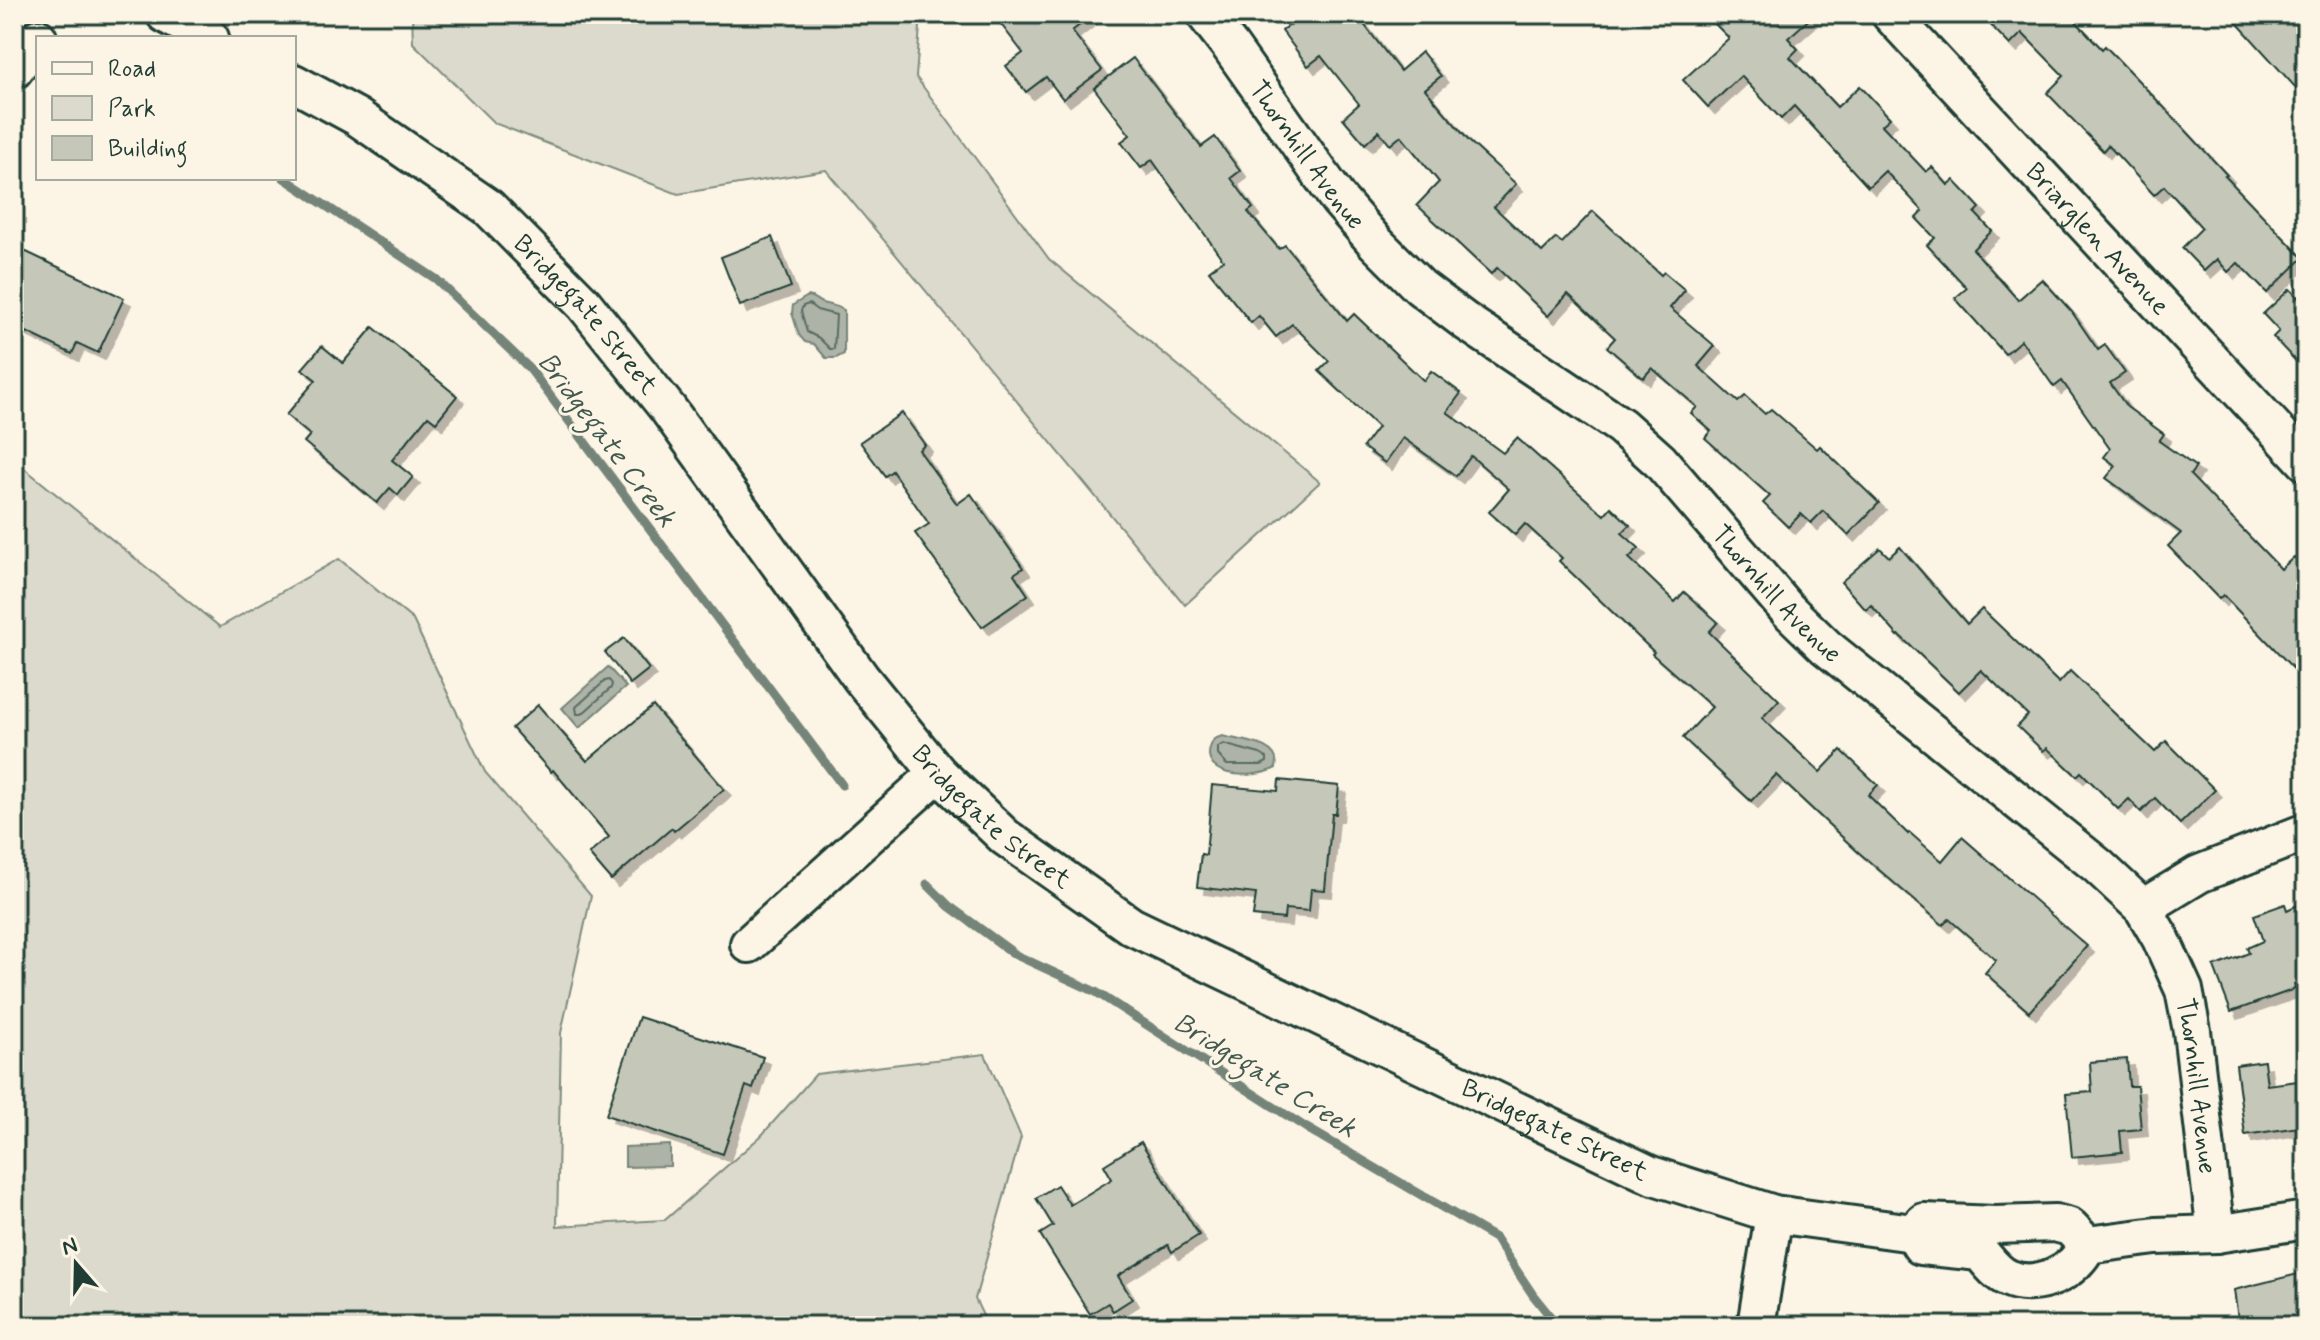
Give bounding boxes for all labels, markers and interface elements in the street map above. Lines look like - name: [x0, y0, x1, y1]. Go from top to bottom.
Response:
- legend: [36, 36, 296, 180]
- text: Road: [108, 54, 156, 85]
- street label: Thornhill Avenue: [1240, 74, 1372, 238]
- text: Park: [108, 94, 156, 125]
- text: Building: [108, 134, 188, 168]
- street label: Briarglen Avenue: [2017, 156, 2176, 323]
- street label: Bridgegate Street: [505, 228, 665, 402]
- water label: Bridgegate Creek: [526, 346, 684, 537]
- street label: Thornhill Avenue: [1703, 518, 1848, 672]
- street label: Bridgegate Street: [903, 738, 1077, 898]
- street label: Thornhill Avenue: [2167, 995, 2224, 1176]
- water label: Bridgegate Creek: [1164, 1005, 1363, 1150]
- street label: Bridgegate Street: [1455, 1072, 1653, 1190]
- north arrow: [36, 1224, 116, 1304]
- text: N: [58, 1231, 82, 1263]

